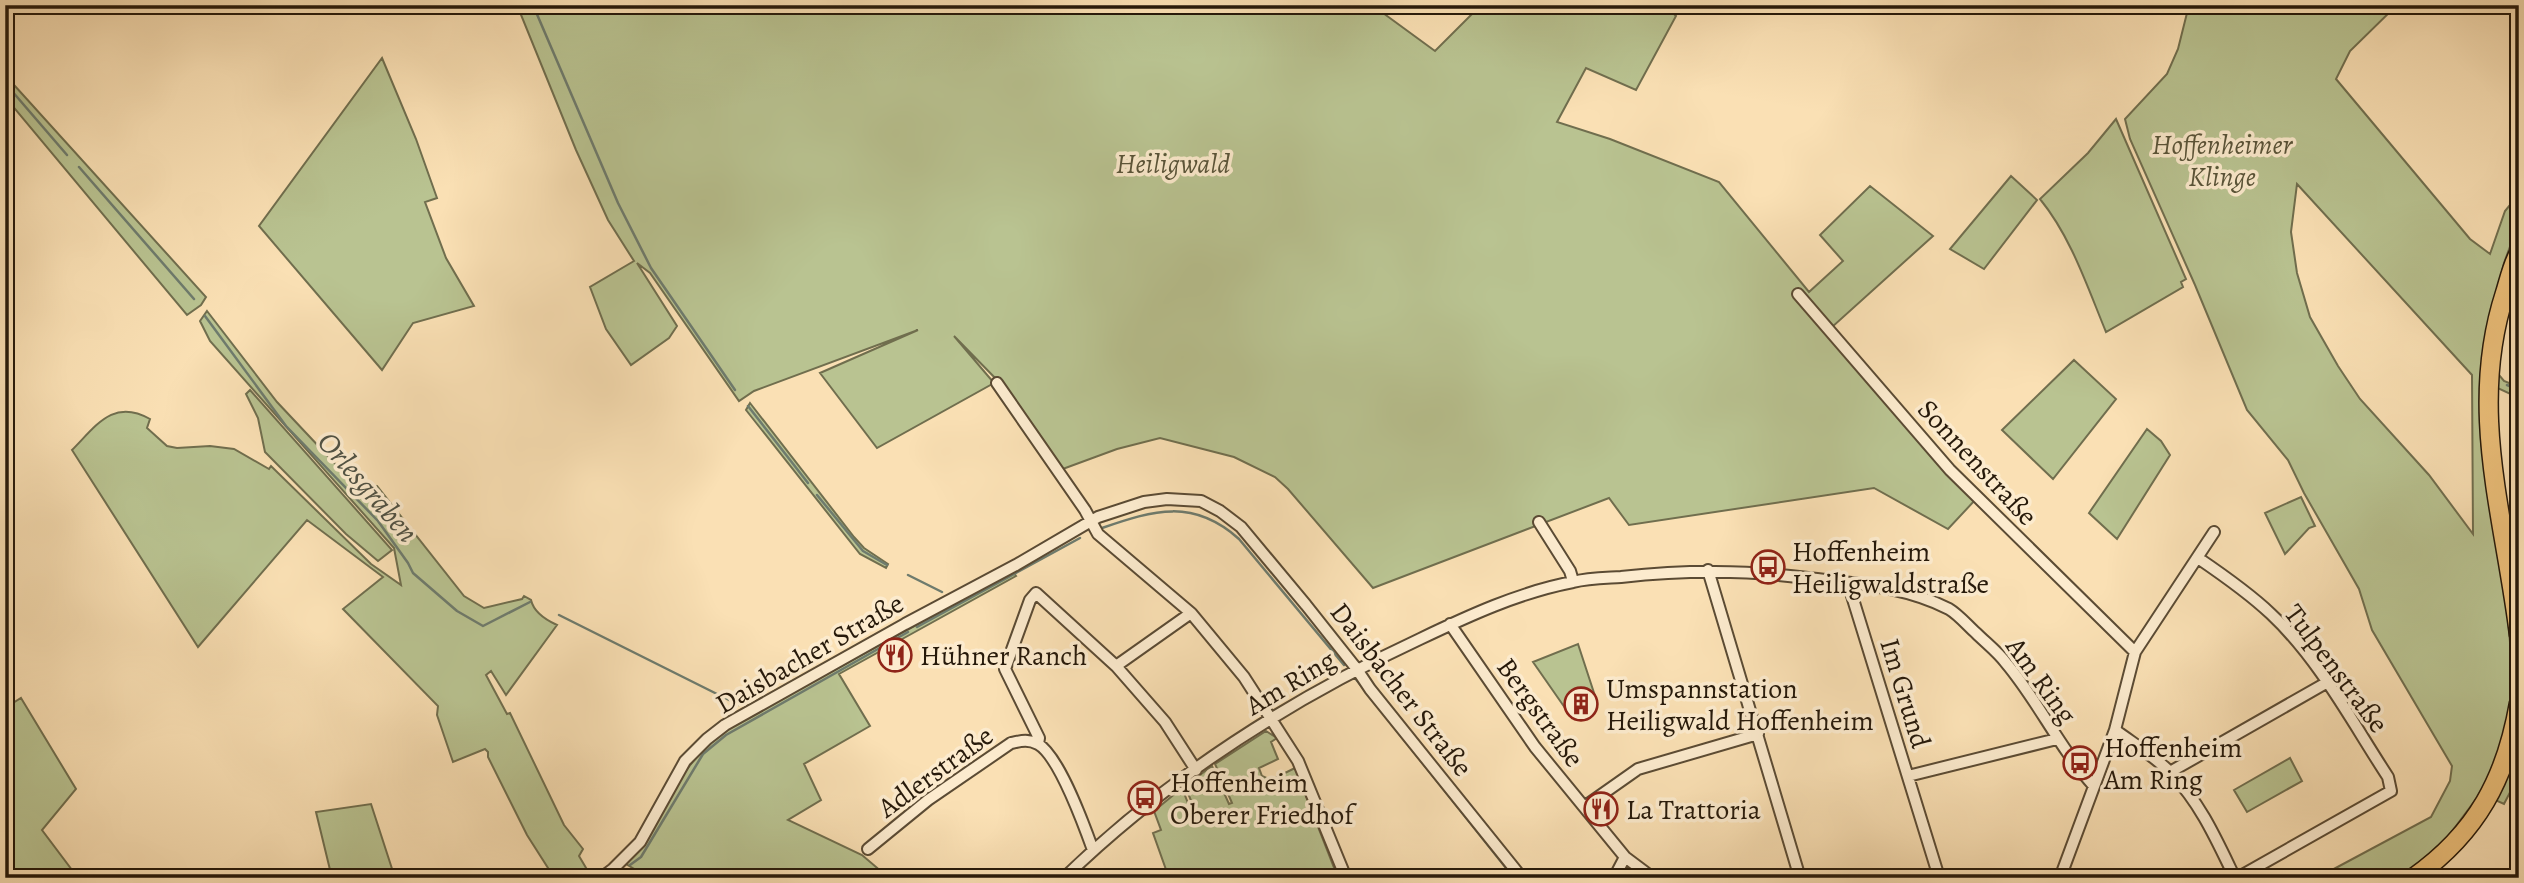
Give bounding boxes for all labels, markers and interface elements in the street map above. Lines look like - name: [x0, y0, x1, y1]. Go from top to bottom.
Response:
- park label: Hoffenheimer Klinge: [2152, 126, 2294, 196]
- park label: Heiligwald: [1116, 145, 1230, 183]
- street label: Sonnenstraße: [1909, 391, 2046, 534]
- water label: Orlesgraben: [309, 423, 427, 551]
- place label: Hoffenheim Heiligwaldstraße: [1792, 533, 1989, 603]
- bus stop icon: Hoffenheim Heiligwaldstraße: [1749, 548, 1787, 586]
- street label: Daisbacher Straße: [708, 585, 911, 723]
- street label: Daisbacher Straße: [1321, 595, 1481, 785]
- street label: Tulpenstraße: [2275, 596, 2397, 741]
- street label: Am Ring: [1996, 629, 2086, 732]
- street label: Im Grund: [1870, 634, 1940, 754]
- restaurant icon: Hühner Ranch: [876, 636, 914, 674]
- place label: Hühner Ranch: [920, 637, 1087, 675]
- street label: Am Ring: [1238, 641, 1343, 725]
- street label: Bergstraße: [1488, 650, 1593, 775]
- place label: Umspannstation Heiligwald Hoffenheim: [1606, 670, 1874, 740]
- building icon: Umspannstation Heiligwald Hoffenheim: [1562, 685, 1600, 723]
- street label: Adlerstraße: [869, 717, 1001, 827]
- place label: Hoffenheim Am Ring: [2103, 729, 2242, 799]
- bus stop icon: Hoffenheim Am Ring: [2061, 744, 2099, 782]
- place label: Hoffenheim Oberer Friedhof: [1170, 764, 1357, 834]
- bus stop icon: Hoffenheim Oberer Friedhof: [1126, 779, 1164, 817]
- restaurant icon: La Trattoria: [1582, 790, 1620, 828]
- place label: La Trattoria: [1626, 791, 1761, 829]

